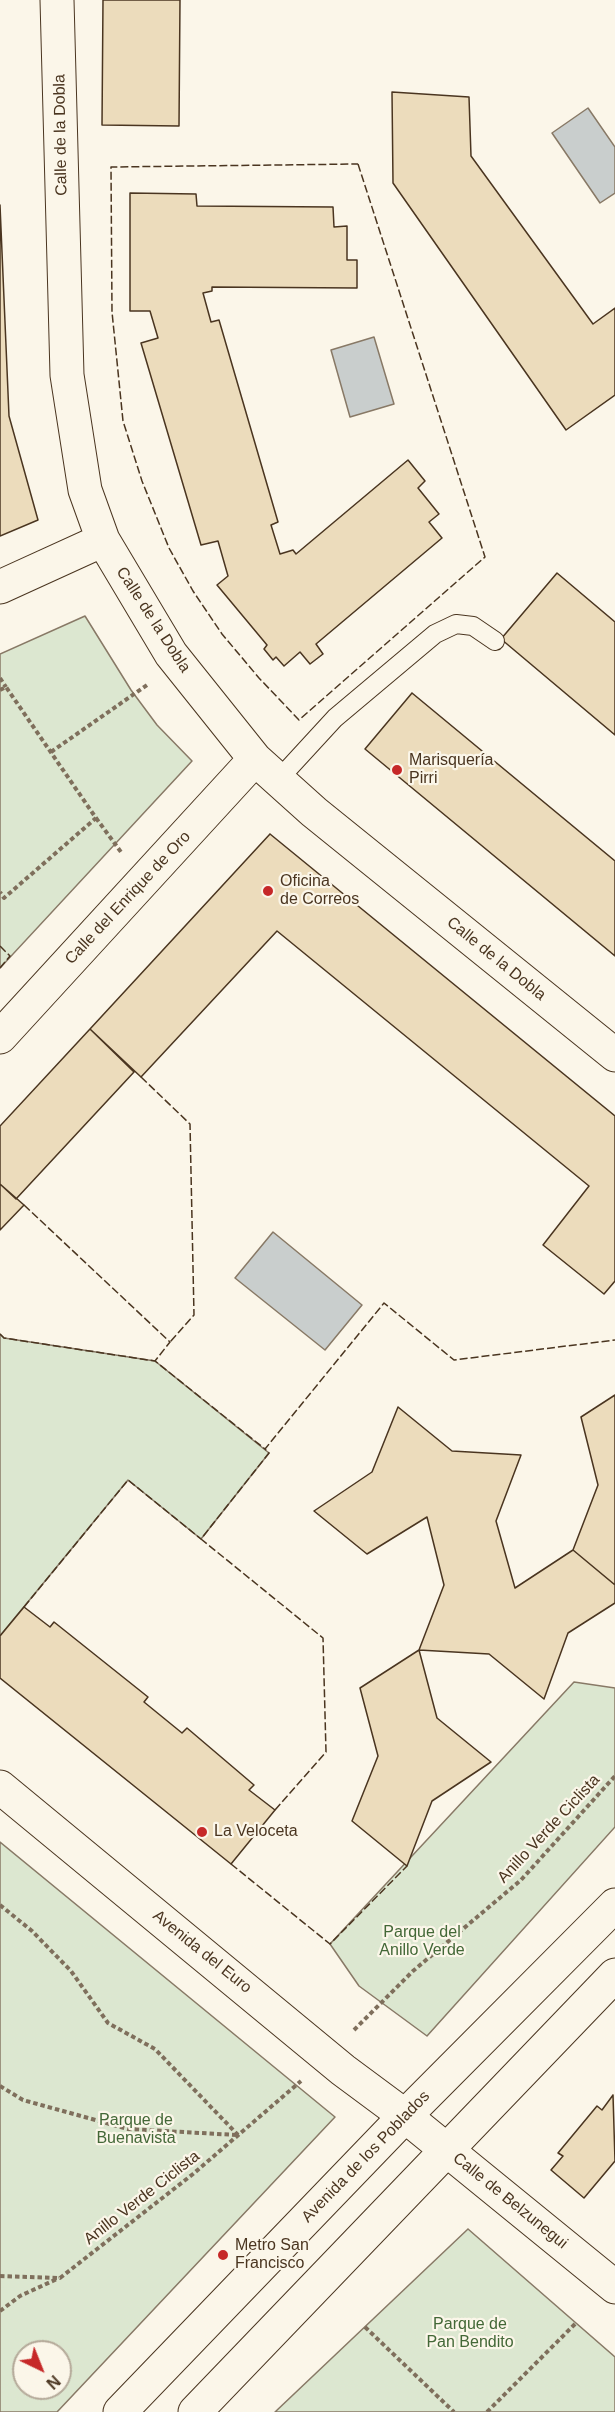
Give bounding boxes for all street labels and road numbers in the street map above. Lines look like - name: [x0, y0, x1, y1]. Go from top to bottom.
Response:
- street label: Calle de la Dobla: [50, 74, 72, 196]
- street label: Calle de la Dobla: [112, 564, 194, 676]
- street label: Calle del Enrique de Oro: [61, 827, 195, 969]
- street label: Calle de la Dobla: [443, 913, 549, 1005]
- street label: Anillo Verde Ciclista: [494, 1771, 604, 1887]
- street label: Avenida del Euro: [149, 1906, 255, 1998]
- street label: Avenida de los Poblados: [298, 2087, 434, 2227]
- street label: Anillo Verde Ciclista: [80, 2147, 204, 2249]
- street label: Calle de Belzunegui: [449, 2149, 571, 2253]

